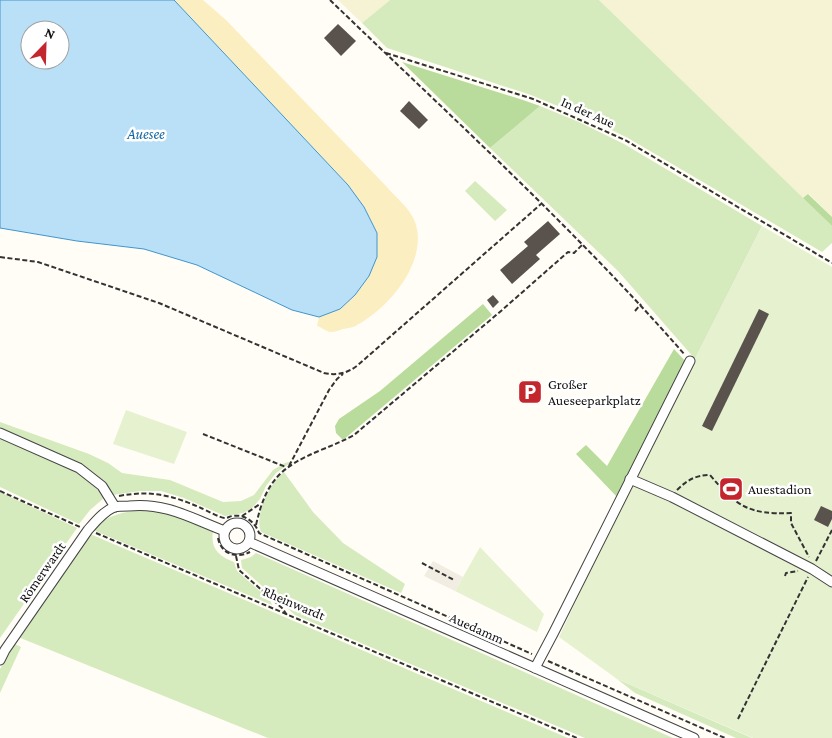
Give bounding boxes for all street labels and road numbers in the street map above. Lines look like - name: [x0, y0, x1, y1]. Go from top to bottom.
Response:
- street label: In der Aue: [559, 93, 617, 131]
- street label: Römerwardt: [15, 538, 69, 605]
- street label: Rheinwardt: [261, 583, 328, 623]
- street label: Auedamm: [447, 609, 507, 647]

